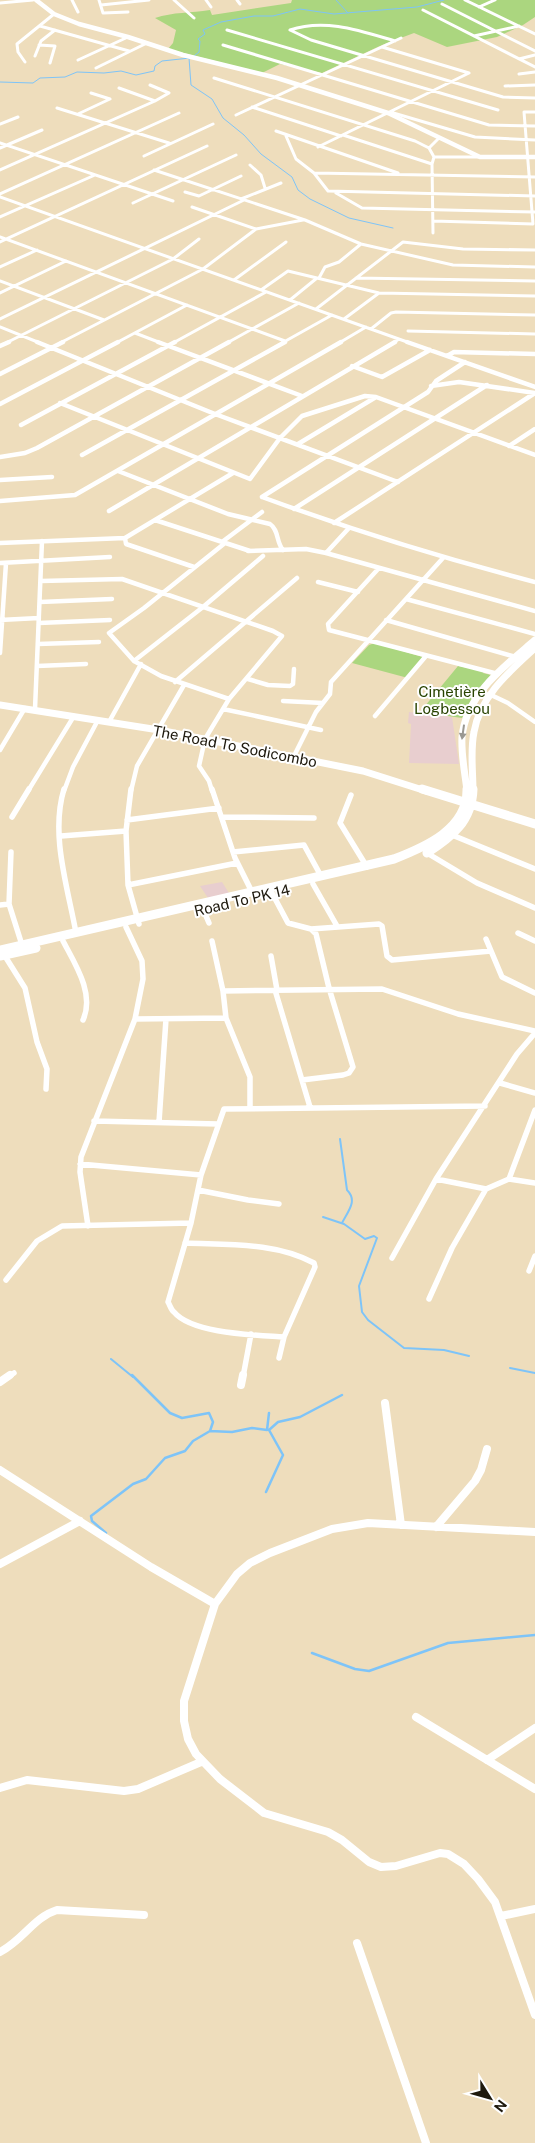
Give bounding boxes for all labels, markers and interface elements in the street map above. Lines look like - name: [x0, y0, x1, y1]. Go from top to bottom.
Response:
- park label: Cimetière Logbessou: [414, 683, 490, 717]
- street label: The Road To Sodicombo: [151, 722, 319, 770]
- one-way arrow: [459, 724, 467, 740]
- street label: Road To PK 14: [192, 881, 292, 919]
- north arrow: [465, 2073, 515, 2123]
- text: N: [491, 2097, 510, 2115]

